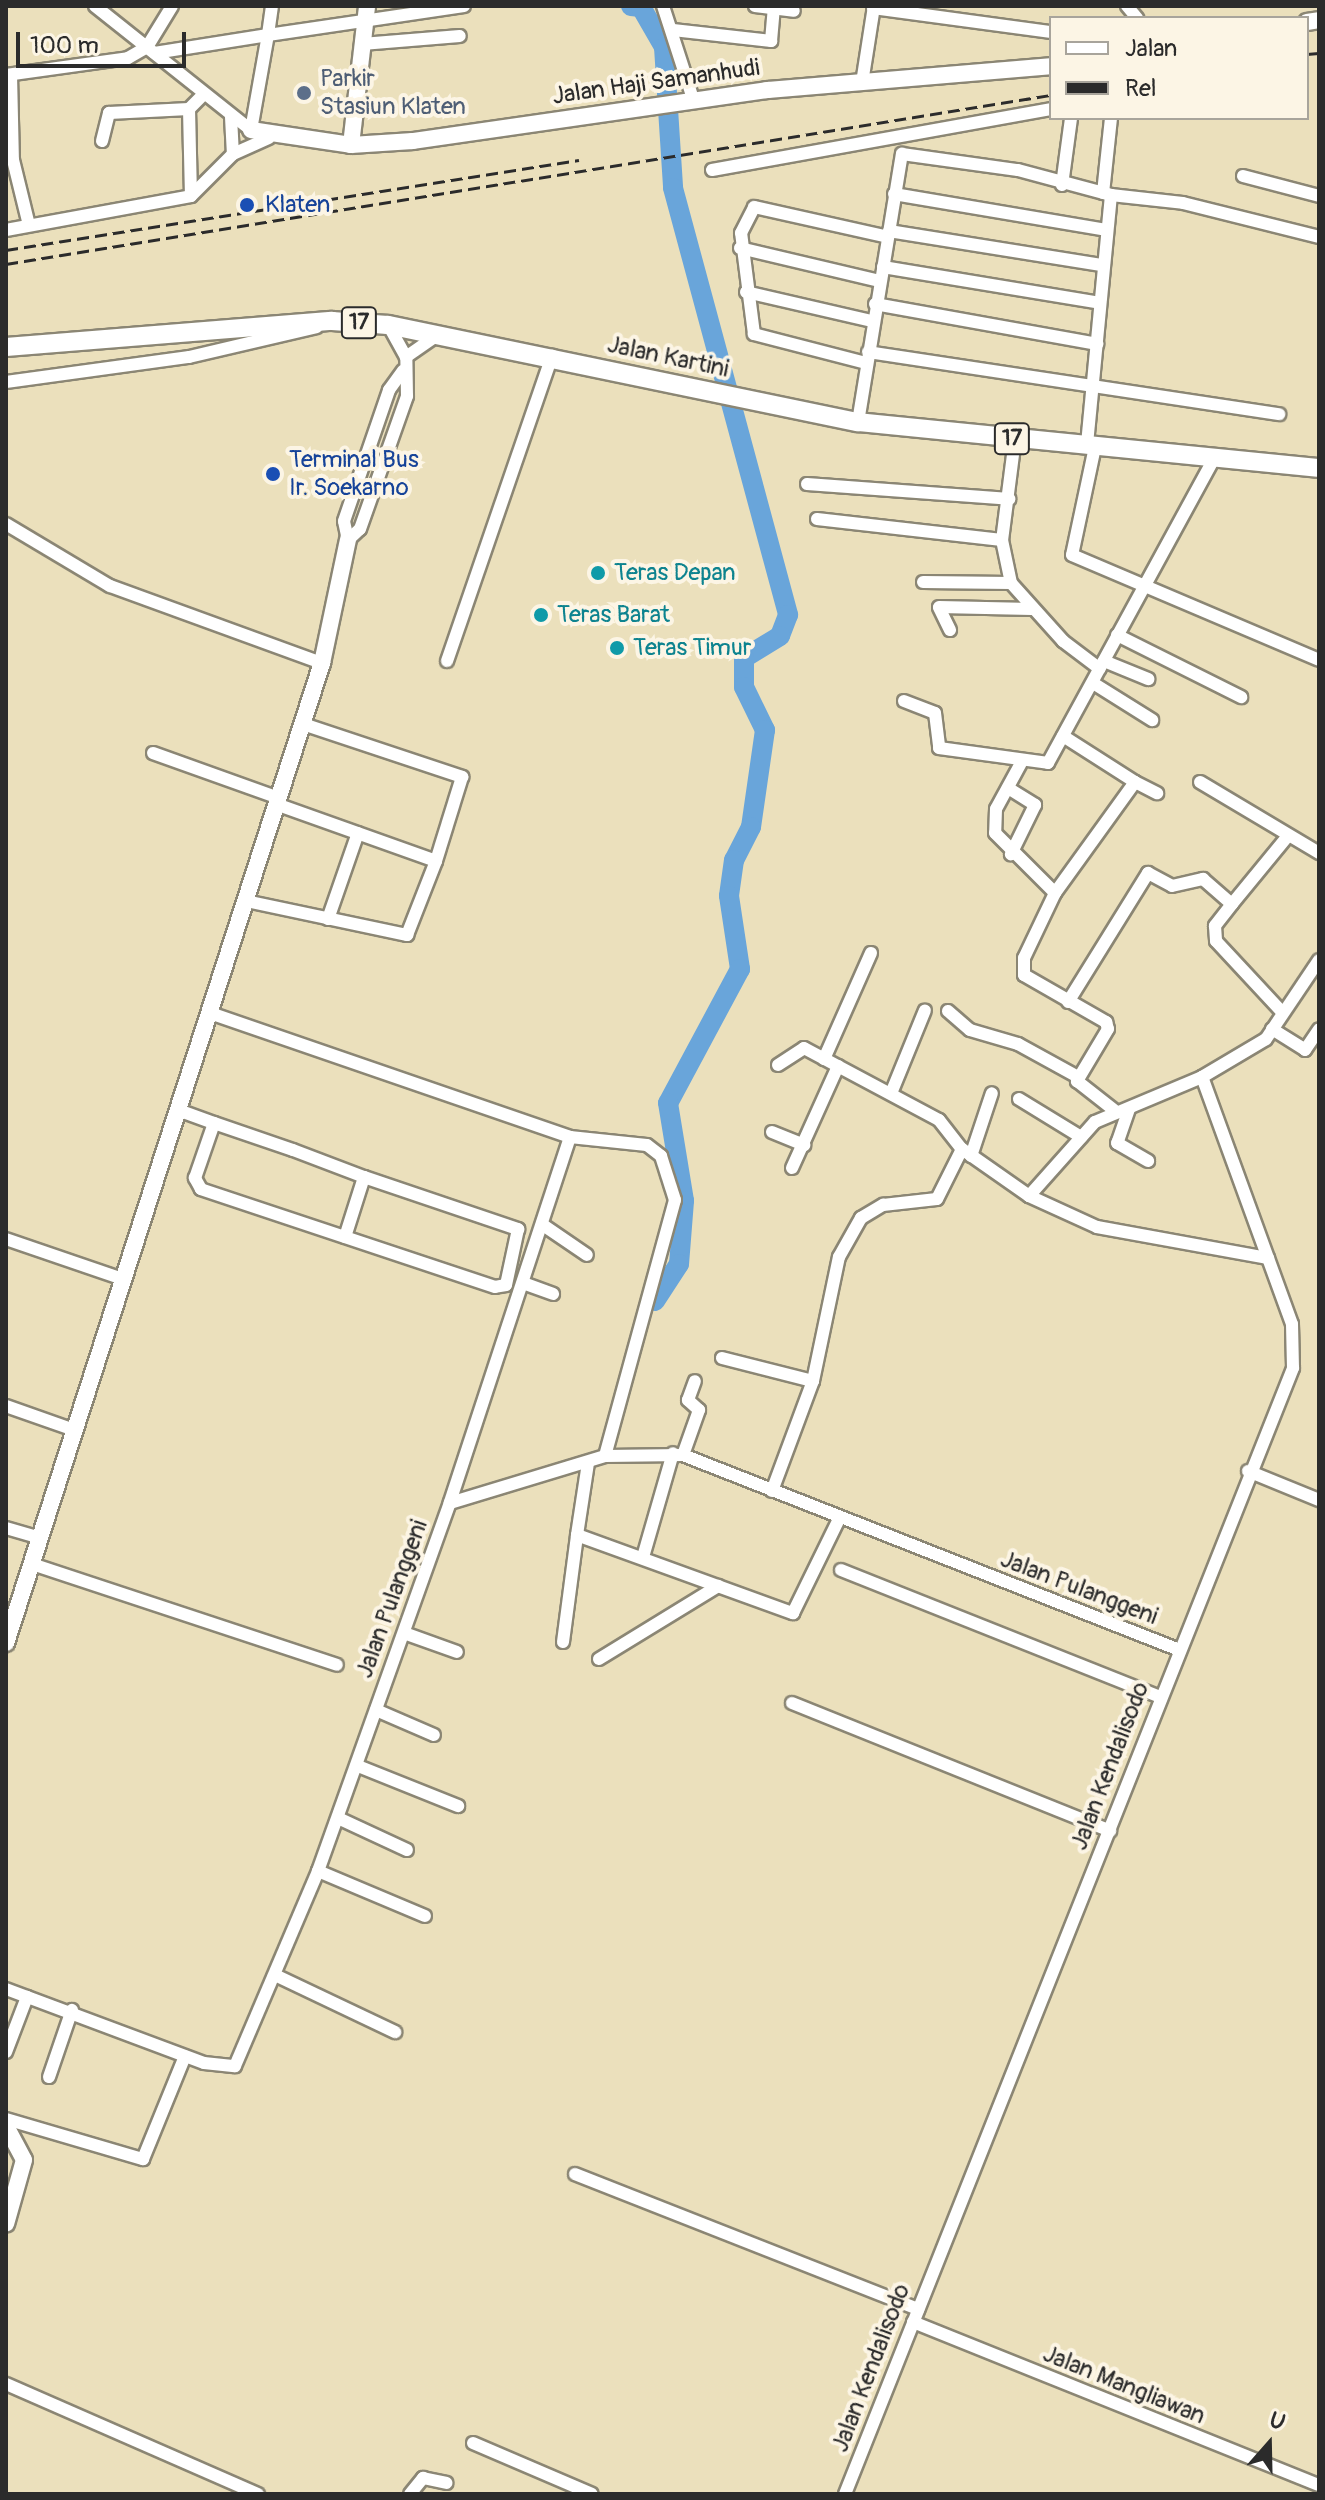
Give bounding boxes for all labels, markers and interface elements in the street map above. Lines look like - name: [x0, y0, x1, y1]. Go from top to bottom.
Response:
- scale bar: [20, 16, 190, 66]
- legend: [1049, 16, 1309, 120]
- text: 100 m: [30, 31, 99, 60]
- text: Jalan: [1125, 34, 1177, 63]
- street label: Jalan Haji Samanhudi: [551, 53, 761, 111]
- place label: Parkir Stasiun Klaten: [320, 65, 466, 121]
- text: Rel: [1125, 74, 1156, 103]
- marker: Parkir Stasiun Klaten: [295, 84, 313, 102]
- place label: Klaten: [265, 191, 330, 219]
- marker: Klaten: [236, 194, 258, 216]
- road number: 17: [339, 305, 379, 341]
- street label: Jalan Kartini: [605, 330, 731, 384]
- road number: 17: [992, 421, 1032, 457]
- place label: Terminal Bus Ir. Soekarno: [289, 446, 419, 502]
- marker: Terminal Bus Ir. Soekarno: [264, 465, 282, 483]
- place label: Teras Depan: [614, 559, 736, 587]
- marker: Teras Depan: [589, 564, 607, 582]
- place label: Teras Barat: [557, 601, 670, 629]
- marker: Teras Barat: [532, 606, 550, 624]
- place label: Teras Timur: [633, 634, 751, 662]
- marker: Teras Timur: [608, 639, 626, 657]
- street label: Jalan Pulanggeni: [350, 1516, 434, 1682]
- street label: Jalan Pulanggeni: [996, 1545, 1162, 1631]
- street label: Jalan Kendalisodo: [1065, 1678, 1155, 1854]
- street label: Jalan Kendalisodo: [826, 2280, 916, 2456]
- street label: Jalan Mangliawan: [1039, 2339, 1209, 2431]
- north arrow: [1229, 2404, 1309, 2484]
- text: U: [1266, 2406, 1289, 2437]

